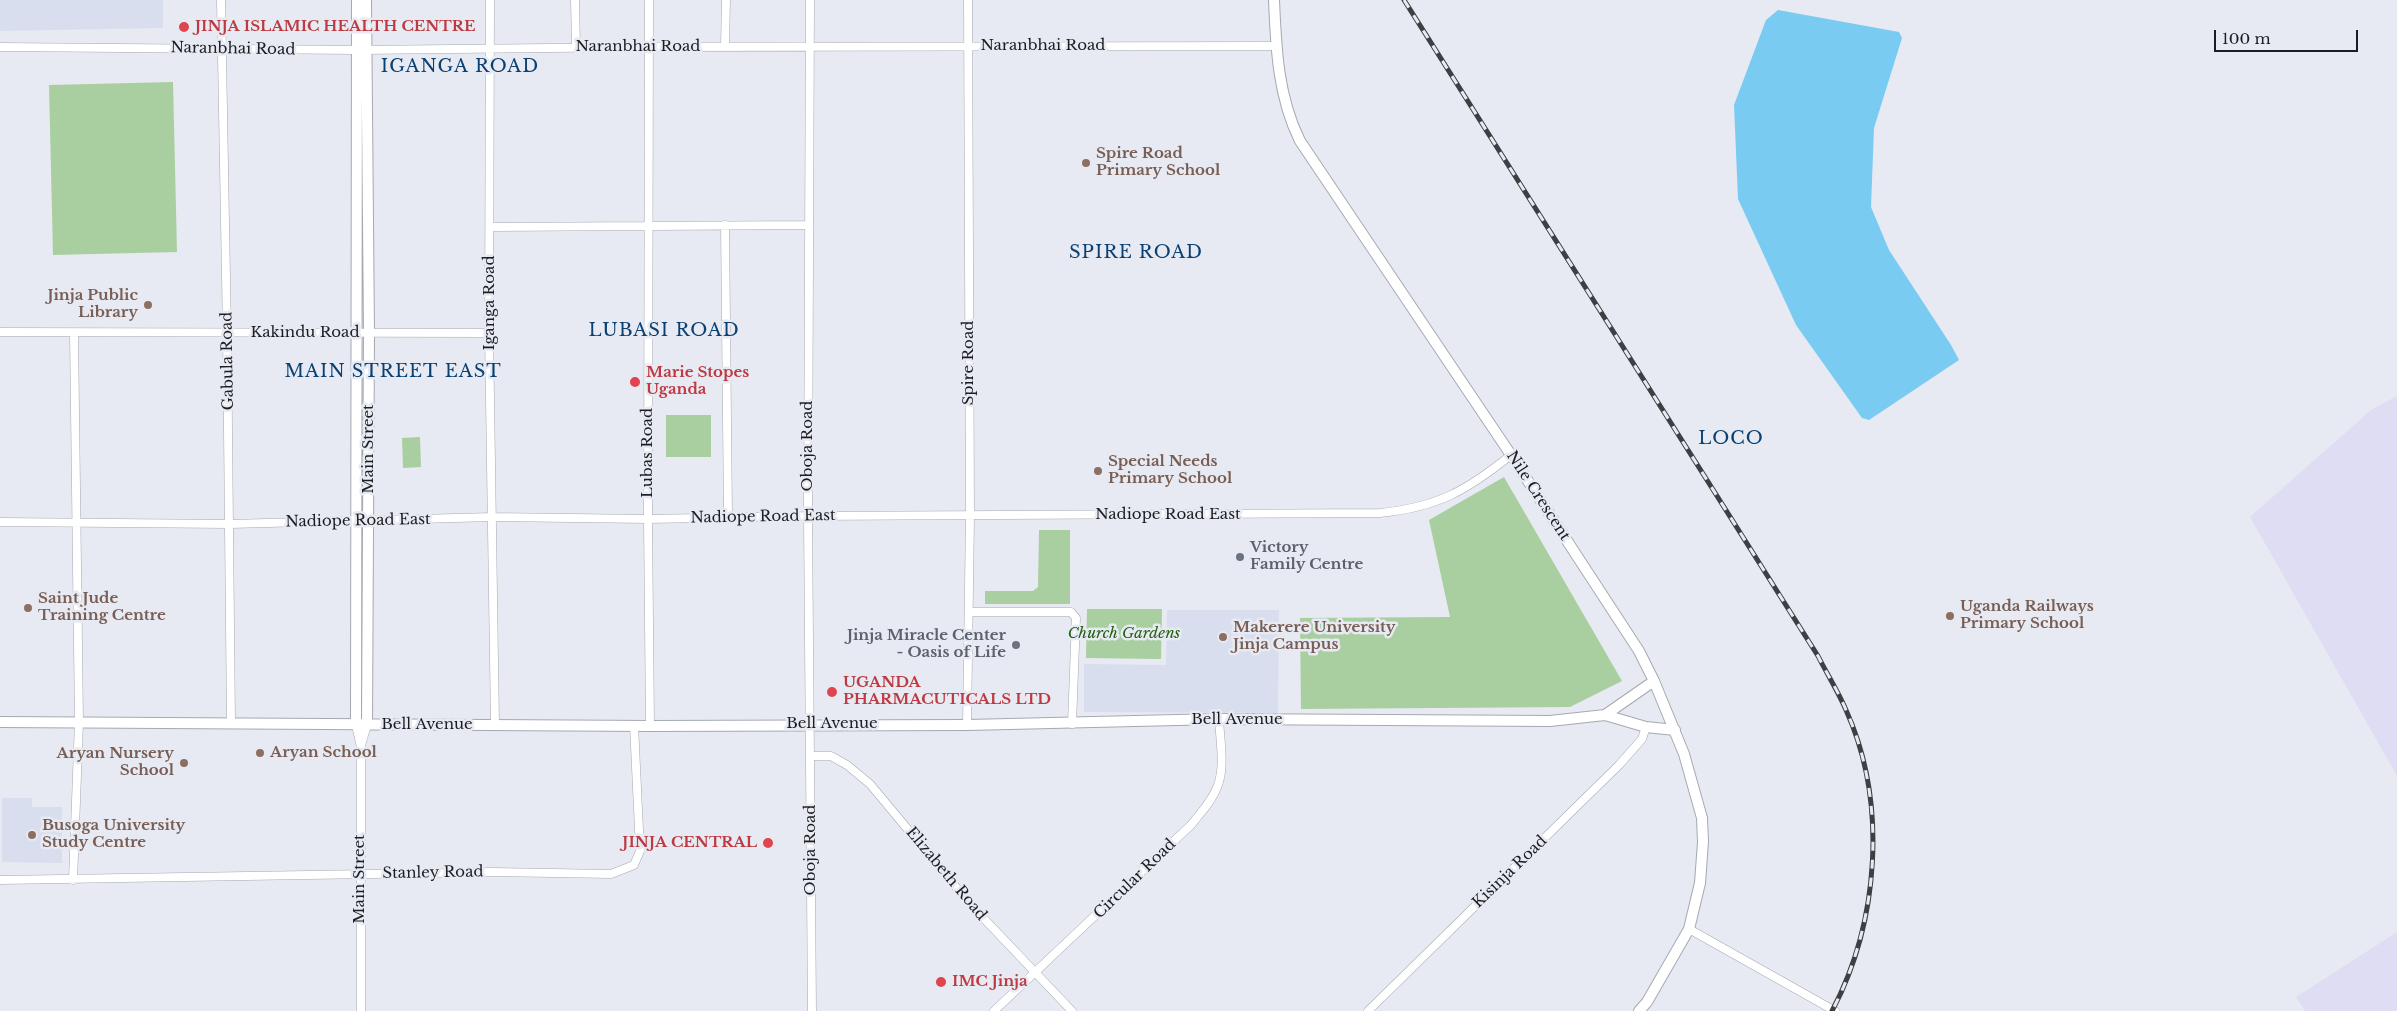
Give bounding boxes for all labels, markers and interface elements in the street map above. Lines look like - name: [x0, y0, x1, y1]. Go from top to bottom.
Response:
- place label: JINJA ISLAMIC HEALTH CENTRE: [195, 18, 475, 36]
- marker: JINJA ISLAMIC HEALTH CENTRE: [177, 20, 191, 34]
- scale bar: [2217, 20, 2361, 52]
- text: 100 m: [2222, 29, 2271, 48]
- street label: Naranbhai Road: [981, 37, 1105, 55]
- street label: Naranbhai Road: [576, 38, 700, 56]
- street label: Naranbhai Road: [170, 39, 296, 59]
- district label: IGANGA ROAD: [379, 56, 541, 78]
- place label: Spire Road Primary School: [1096, 145, 1220, 180]
- marker: Spire Road Primary School: [1080, 157, 1092, 169]
- district label: SPIRE ROAD: [1068, 242, 1204, 264]
- street label: Iganga Road: [481, 255, 499, 351]
- place label: Jinja Public Library: [47, 287, 138, 322]
- marker: Jinja Public Library: [142, 299, 154, 311]
- street label: Gabula Road: [218, 312, 238, 410]
- district label: LUBASI ROAD: [587, 320, 741, 342]
- street label: Spire Road: [960, 321, 978, 405]
- street label: Kakindu Road: [250, 324, 360, 342]
- district label: MAIN STREET EAST: [282, 361, 504, 383]
- place label: Marie Stopes Uganda: [646, 364, 749, 399]
- marker: Marie Stopes Uganda: [628, 375, 642, 389]
- street label: Oboja Road: [799, 401, 817, 491]
- street label: Main Street: [360, 404, 378, 494]
- street label: Lubas Road: [639, 408, 657, 498]
- district label: LOCO: [1698, 428, 1764, 450]
- street label: Nile Crescent: [1502, 448, 1574, 544]
- place label: Special Needs Primary School: [1108, 453, 1232, 488]
- marker: Special Needs Primary School: [1092, 465, 1104, 477]
- street label: Nadiope Road East: [1095, 506, 1241, 524]
- street label: Nadiope Road East: [690, 507, 836, 527]
- street label: Nadiope Road East: [285, 511, 431, 531]
- place label: Victory Family Centre: [1250, 539, 1363, 574]
- marker: Victory Family Centre: [1234, 551, 1246, 563]
- place label: Saint Jude Training Centre: [38, 590, 166, 625]
- place label: Uganda Railways Primary School: [1960, 598, 2094, 633]
- marker: Saint Jude Training Centre: [22, 602, 34, 614]
- marker: Uganda Railways Primary School: [1944, 610, 1956, 622]
- place label: Makerere University Jinja Campus: [1233, 619, 1395, 654]
- park label: Church Gardens: [1068, 625, 1180, 643]
- place label: Jinja Miracle Center - Oasis of Life: [847, 627, 1006, 662]
- marker: Makerere University Jinja Campus: [1217, 631, 1229, 643]
- marker: Jinja Miracle Center - Oasis of Life: [1010, 639, 1022, 651]
- place label: UGANDA PHARMACUTICALS LTD: [843, 674, 1051, 709]
- marker: UGANDA PHARMACUTICALS LTD: [825, 685, 839, 699]
- street label: Bell Avenue: [1191, 711, 1283, 729]
- street label: Bell Avenue: [786, 715, 878, 733]
- street label: Bell Avenue: [381, 716, 473, 734]
- place label: Aryan School: [270, 744, 377, 762]
- place label: Aryan Nursery School: [57, 745, 174, 780]
- marker: Aryan School: [254, 747, 266, 759]
- marker: Aryan Nursery School: [178, 757, 190, 769]
- street label: Oboja Road: [802, 805, 820, 895]
- place label: Busoga University Study Centre: [42, 817, 185, 852]
- street label: Elizabeth Road: [902, 824, 990, 924]
- marker: Busoga University Study Centre: [26, 829, 38, 841]
- street label: Kisinja Road: [1469, 832, 1551, 912]
- street label: Main Street: [351, 834, 369, 924]
- place label: JINJA CENTRAL: [622, 834, 757, 852]
- street label: Circular Road: [1090, 835, 1180, 923]
- marker: JINJA CENTRAL: [761, 836, 775, 850]
- street label: Stanley Road: [382, 863, 484, 883]
- place label: IMC Jinja: [952, 973, 1028, 991]
- marker: IMC Jinja: [934, 975, 948, 989]

